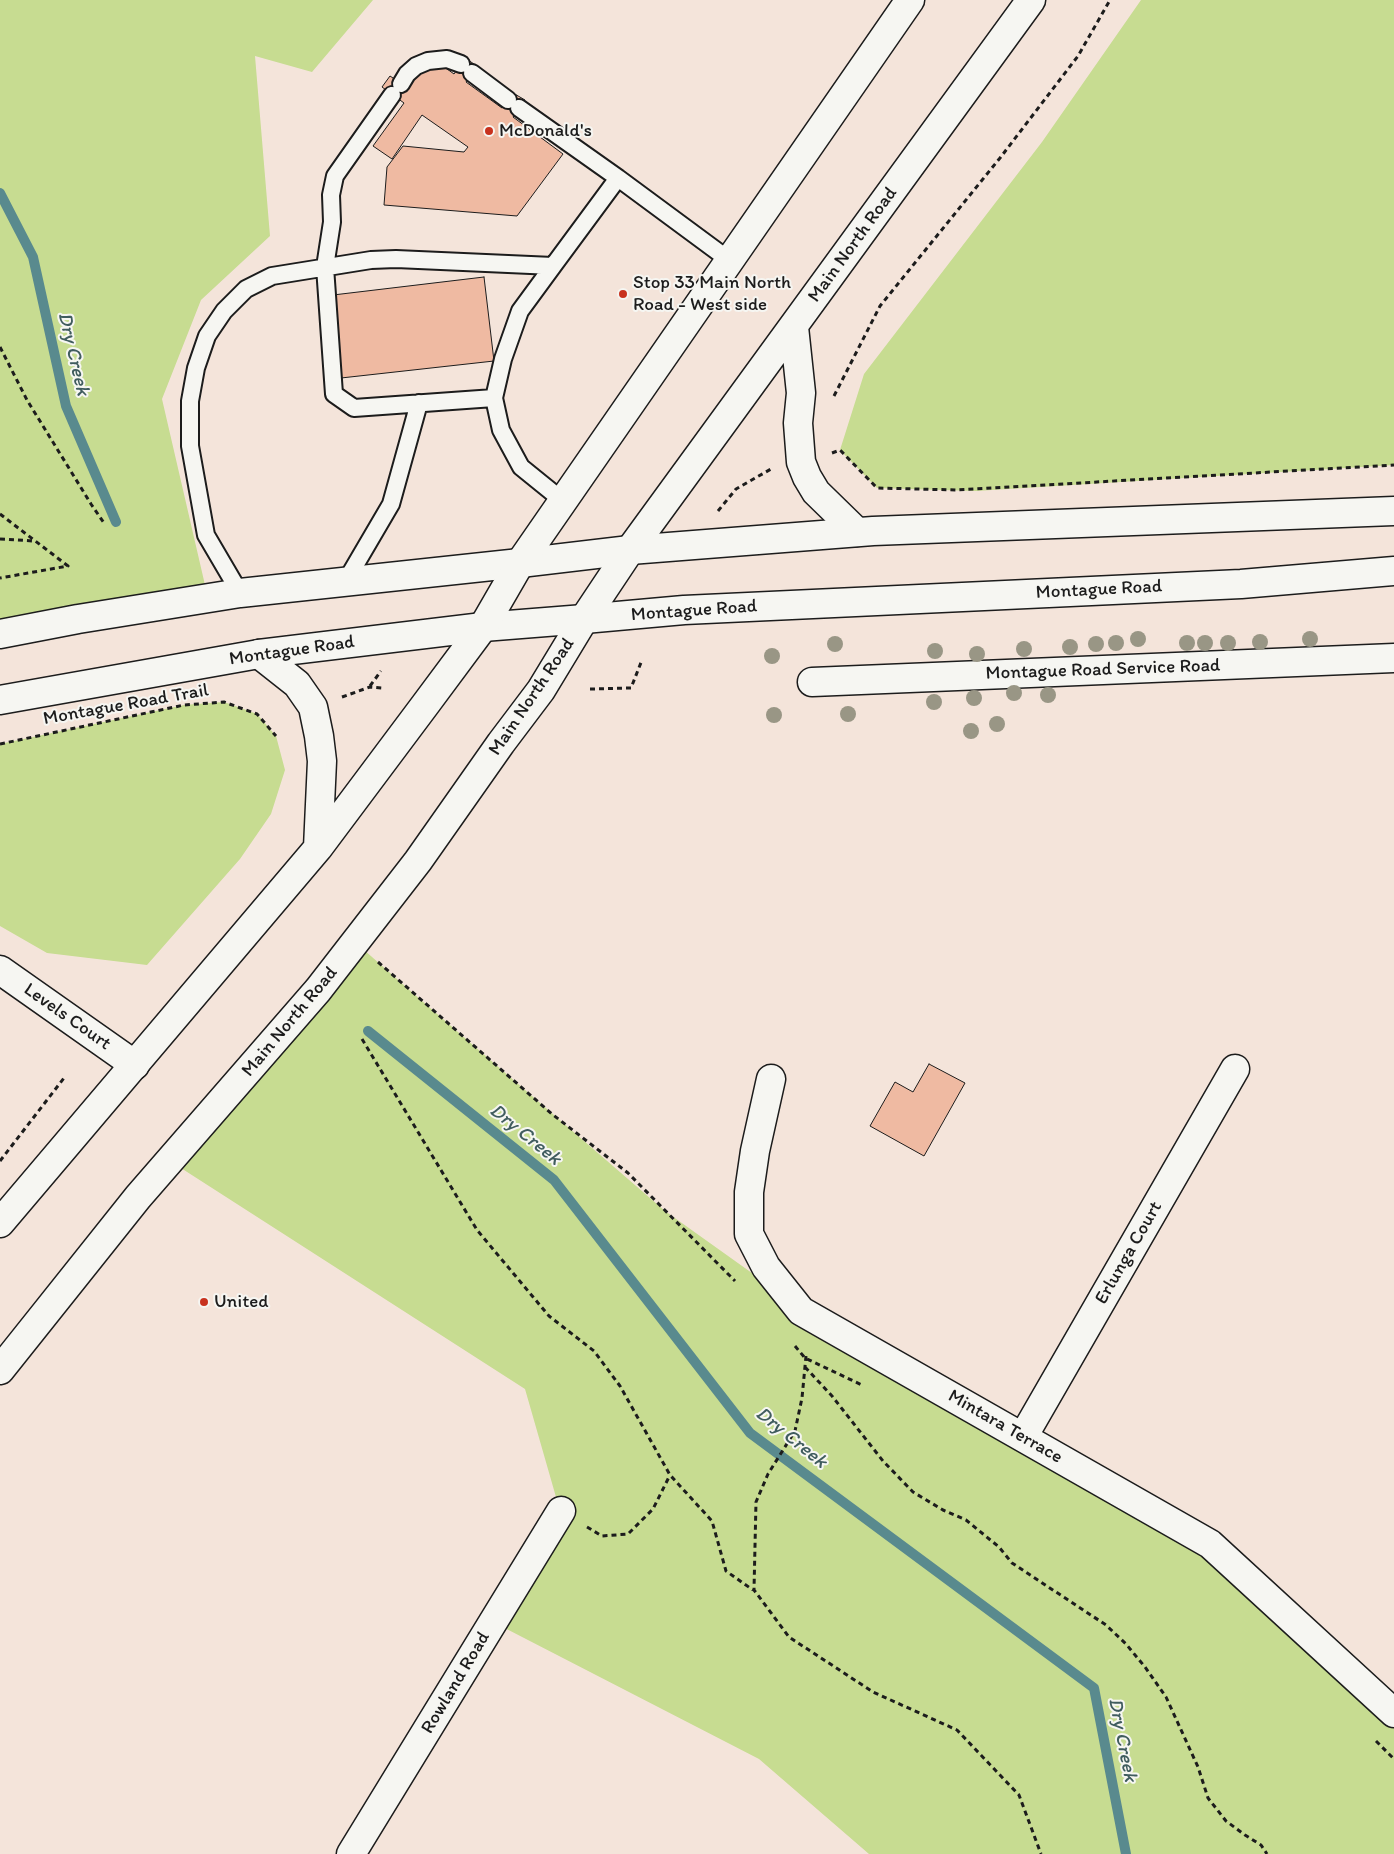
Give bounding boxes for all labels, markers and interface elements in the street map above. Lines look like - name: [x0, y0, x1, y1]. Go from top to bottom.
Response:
- place label: McDonald's: [499, 120, 592, 142]
- marker: McDonald's: [483, 125, 495, 137]
- street label: Main North Road: [803, 183, 903, 307]
- place label: Stop 33 Main North Road - West side: [633, 272, 791, 316]
- marker: Stop 33 Main North Road - West side: [617, 288, 629, 300]
- water label: Dry Creek: [52, 310, 94, 398]
- street label: Montague Road: [1035, 575, 1163, 605]
- street label: Montague Road: [630, 595, 758, 627]
- street label: Montague Road: [228, 631, 356, 671]
- street label: Main North Road: [484, 634, 580, 760]
- street label: Montague Road Service Road: [985, 655, 1221, 685]
- street label: Montague Road Trail: [41, 679, 211, 731]
- street label: Main North Road: [237, 962, 343, 1082]
- street label: Levels Court: [19, 979, 115, 1055]
- water label: Dry Creek: [484, 1099, 566, 1171]
- street label: Erlunga Court: [1090, 1198, 1168, 1308]
- place label: United: [214, 1291, 269, 1313]
- marker: United: [198, 1296, 210, 1308]
- street label: Mintara Terrace: [944, 1385, 1066, 1469]
- water label: Dry Creek: [750, 1402, 832, 1474]
- street label: Rowland Road: [417, 1628, 495, 1738]
- water label: Dry Creek: [1102, 1696, 1142, 1784]

